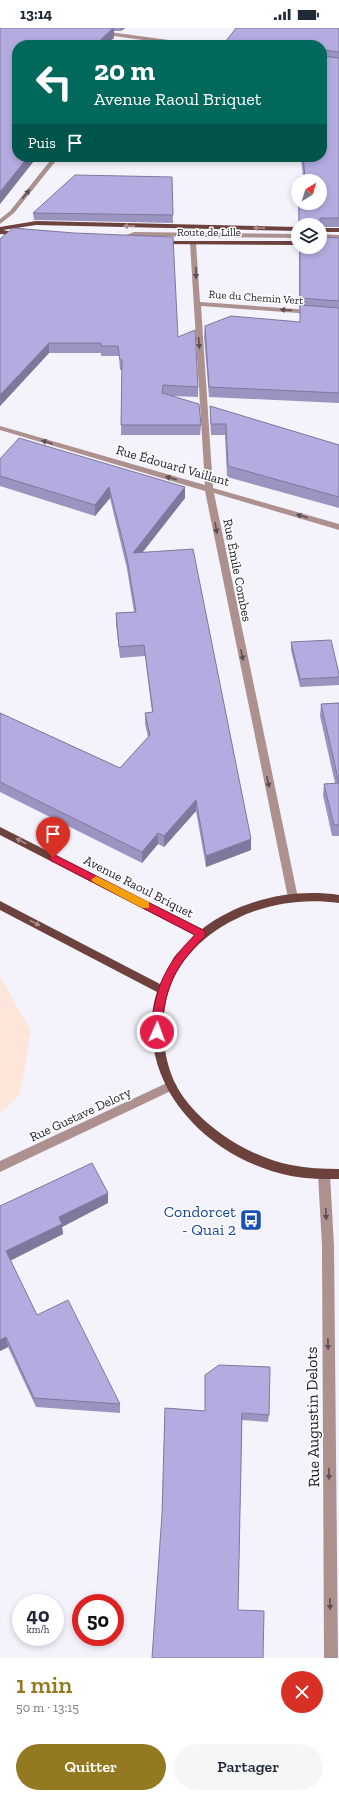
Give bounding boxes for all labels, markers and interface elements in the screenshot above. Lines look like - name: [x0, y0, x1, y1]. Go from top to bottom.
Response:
- text: 13:14: [20, 5, 52, 23]
- text: 20 m: [94, 54, 155, 87]
- icon: left: [28, 56, 80, 108]
- text: Avenue Raoul Briquet: [94, 88, 261, 110]
- icon: arrive: [64, 132, 86, 154]
- text: Puis: [28, 134, 56, 152]
- north arrow: [291, 174, 327, 210]
- map controls: [291, 174, 327, 254]
- one-way arrow: [22, 188, 31, 199]
- button: layers: [291, 218, 327, 254]
- one-way arrow: [122, 223, 135, 229]
- one-way arrow: [252, 225, 265, 231]
- street label: Route de Lille: [177, 226, 241, 239]
- one-way arrow: [192, 267, 199, 279]
- street label: Rue du Chemin Vert: [208, 288, 305, 307]
- one-way arrow: [280, 307, 292, 314]
- one-way arrow: [195, 337, 202, 349]
- one-way arrow: [40, 439, 52, 445]
- street label: Rue Édouard Vaillant: [114, 442, 232, 489]
- one-way arrow: [165, 475, 177, 481]
- one-way arrow: [295, 513, 307, 519]
- street label: Rue Émile Combes: [220, 517, 255, 623]
- one-way arrow: [213, 522, 219, 534]
- one-way arrow: [239, 649, 245, 661]
- one-way arrow: [266, 776, 272, 789]
- pin: [36, 817, 70, 858]
- icon: arrive: [42, 823, 64, 845]
- one-way arrow: [15, 838, 27, 845]
- street label: Avenue Raoul Briquet: [81, 852, 196, 921]
- one-way arrow: [29, 920, 40, 927]
- position arrow: [136, 1011, 178, 1053]
- street label: Rue Gustave Delory: [27, 1084, 134, 1145]
- place label: Condorcet - Quai 2: [164, 1202, 236, 1239]
- bus stop icon: Condorcet - Quai 2: [238, 1207, 264, 1233]
- one-way arrow: [323, 1208, 329, 1221]
- one-way arrow: [325, 1338, 331, 1351]
- street label: Rue Augustin Delots: [302, 1346, 323, 1488]
- one-way arrow: [326, 1468, 332, 1481]
- speed limit sign: 50: [72, 1594, 124, 1646]
- one-way arrow: [327, 1598, 333, 1611]
- text: 40: [27, 1603, 49, 1627]
- text: km/h: [27, 1624, 49, 1636]
- text: 1 min: [16, 1670, 72, 1699]
- button: close: [281, 1671, 323, 1713]
- text: 50 m · 13:15: [16, 1700, 79, 1715]
- button: Quitter: [16, 1744, 166, 1790]
- button: Partager: [174, 1744, 323, 1790]

